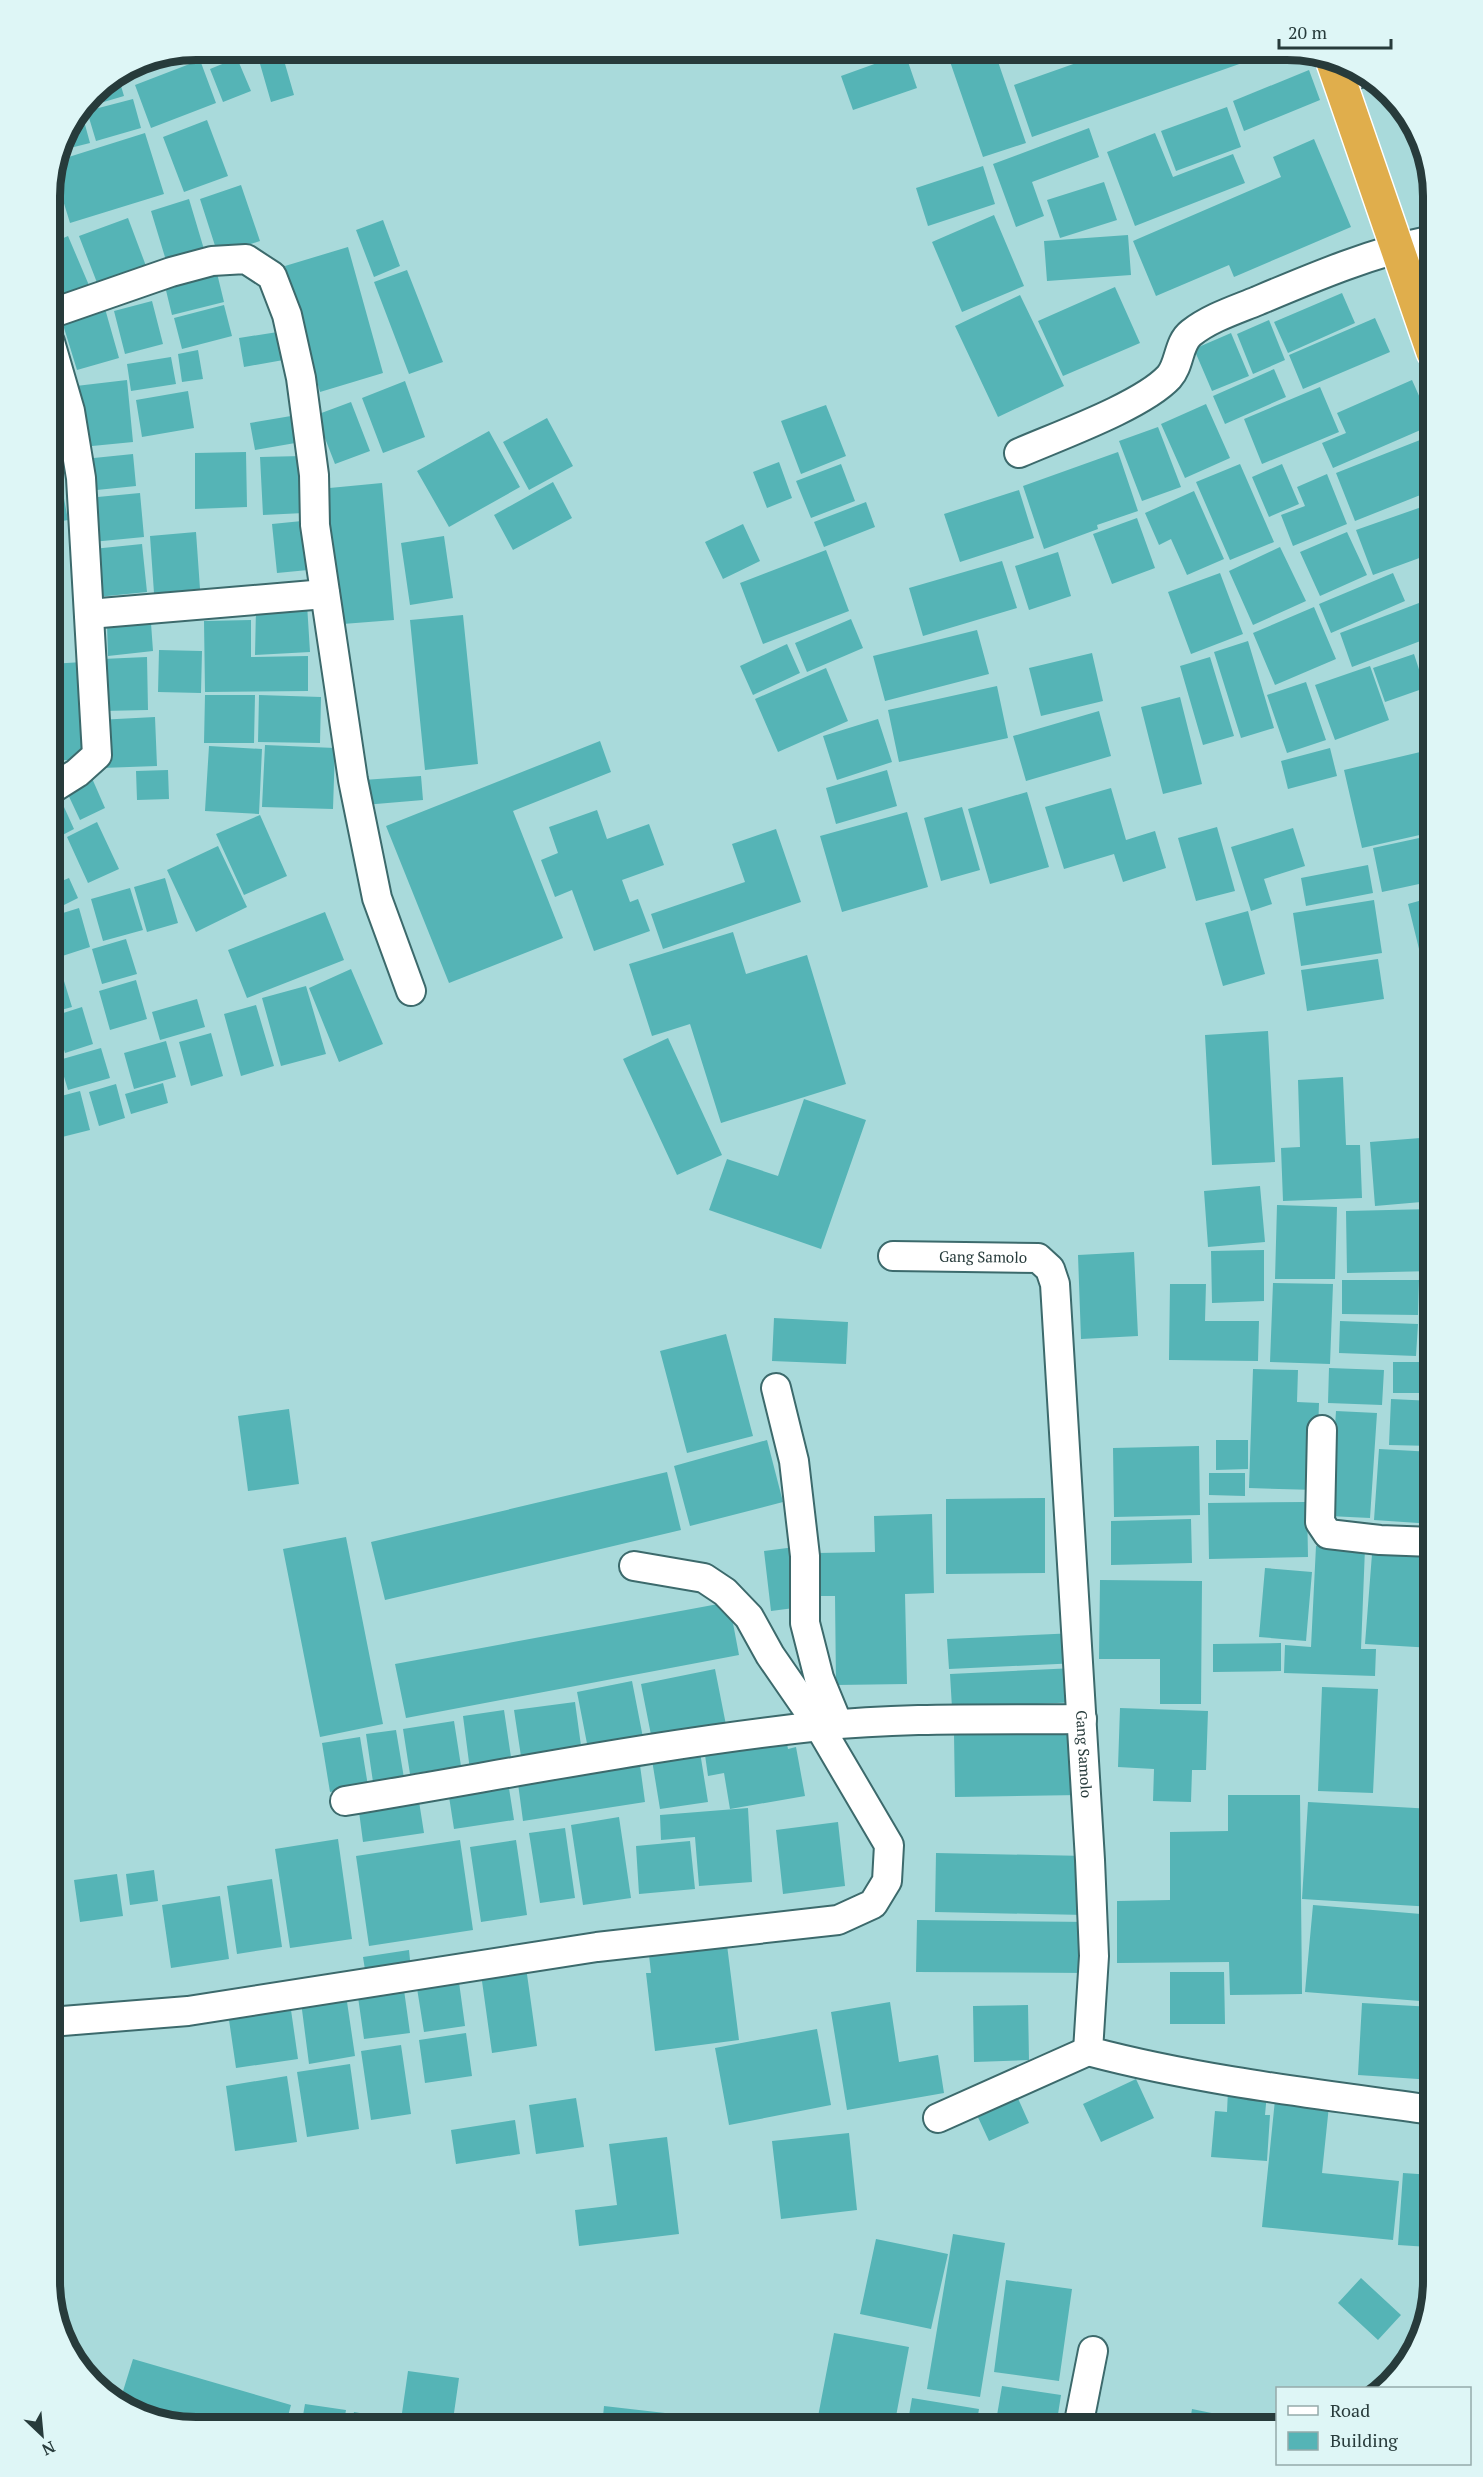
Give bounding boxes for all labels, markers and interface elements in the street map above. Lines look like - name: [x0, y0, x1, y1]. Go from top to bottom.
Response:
- scale bar: [1279, 12, 1392, 50]
- text: 20 m: [1288, 20, 1328, 44]
- street label: Gang Samolo: [939, 1246, 1027, 1267]
- street label: Gang Samolo: [1072, 1709, 1097, 1799]
- legend: [1276, 2387, 1471, 2465]
- text: Road: [1330, 2398, 1370, 2422]
- north arrow: [12, 2405, 72, 2465]
- text: Building: [1330, 2428, 1398, 2452]
- text: N: [38, 2436, 59, 2461]

